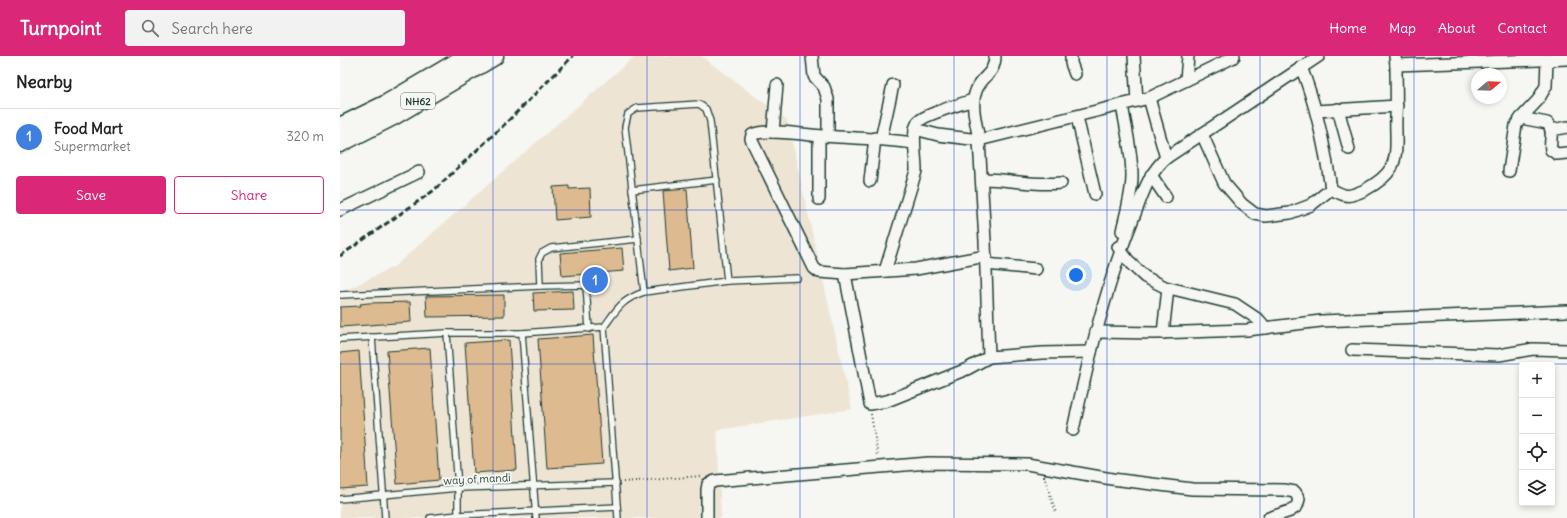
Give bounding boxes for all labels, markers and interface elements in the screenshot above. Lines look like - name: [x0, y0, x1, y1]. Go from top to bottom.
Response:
- search box: [125, 10, 405, 46]
- text: Turnpoint: [20, 16, 101, 40]
- icon: search: [139, 17, 161, 39]
- text: Search here: [171, 19, 253, 38]
- text: Home: [1329, 19, 1367, 37]
- text: Map: [1389, 19, 1416, 37]
- text: About: [1438, 19, 1476, 37]
- text: Contact: [1498, 19, 1547, 37]
- north arrow: [1471, 68, 1507, 104]
- text: Nearby: [16, 71, 72, 93]
- road number: NH62: [401, 93, 435, 109]
- text: Food Mart: [54, 119, 123, 138]
- text: 1: [26, 128, 32, 145]
- text: 320 m: [286, 128, 324, 145]
- text: Supermarket: [54, 138, 131, 155]
- button: Save: [16, 176, 166, 214]
- button: Share: [174, 176, 324, 214]
- pin: 1: [582, 265, 608, 295]
- your location: [1066, 265, 1086, 285]
- map controls: [1519, 362, 1555, 506]
- button: +: [1519, 362, 1555, 398]
- button: −: [1519, 398, 1555, 434]
- button: locate: [1519, 434, 1555, 470]
- street label: way of mandi: [443, 470, 511, 488]
- button: layers: [1519, 470, 1555, 506]

